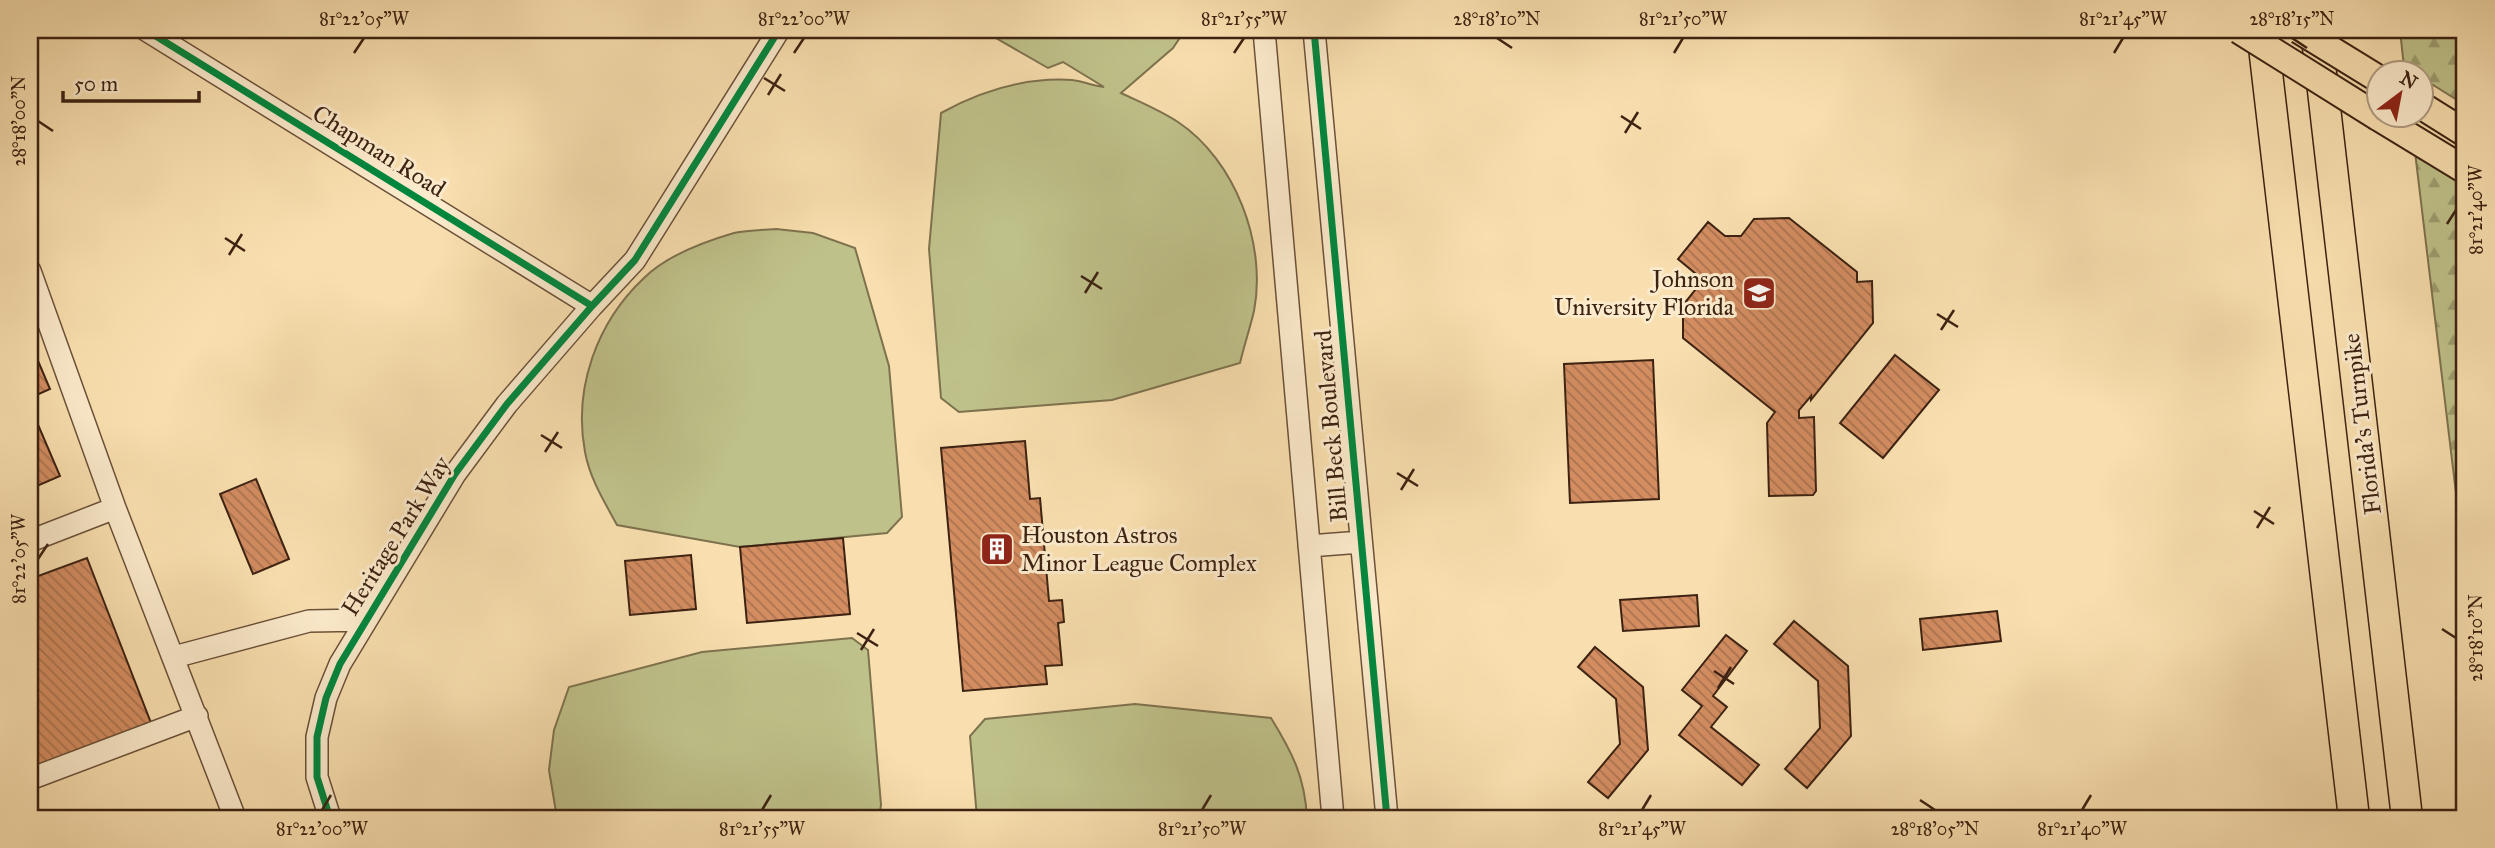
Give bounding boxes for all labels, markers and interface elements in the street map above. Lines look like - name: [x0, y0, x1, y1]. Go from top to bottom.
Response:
- text: 81°22'05"W: [319, 8, 410, 30]
- text: 81°22'00"W: [758, 8, 851, 30]
- text: 81°21'55"W: [1201, 8, 1288, 30]
- text: 28°18'10"N: [1453, 8, 1541, 30]
- text: 81°21'50"W: [1639, 8, 1728, 30]
- text: 81°21'45"W: [2079, 8, 2168, 30]
- text: 28°18'15"N: [2249, 8, 2335, 30]
- scale bar: [63, 60, 200, 104]
- north arrow: [2366, 60, 2436, 130]
- text: N: [2396, 66, 2422, 94]
- text: 50 m: [74, 71, 119, 97]
- text: 28°18'00"N: [8, 76, 30, 166]
- street label: Chapman Road: [307, 98, 451, 204]
- text: 81°21'40"W: [2465, 164, 2487, 255]
- place label: Johnson University Florida: [1554, 264, 1735, 322]
- school or university icon: Johnson University Florida: [1740, 274, 1778, 312]
- street label: Bill Beck Boulevard: [1308, 329, 1354, 523]
- street label: Florida's Turnpike: [2336, 332, 2388, 516]
- street label: Heritage Park Way: [335, 450, 457, 621]
- text: 81°22'05"W: [8, 513, 30, 604]
- place label: Houston Astros Minor League Complex: [1021, 520, 1257, 578]
- building icon: Houston Astros Minor League Complex: [978, 530, 1016, 568]
- text: 28°18'10"N: [2465, 594, 2487, 682]
- text: 81°22'00"W: [276, 818, 369, 840]
- text: 81°21'55"W: [719, 818, 806, 840]
- text: 81°21'50"W: [1158, 818, 1247, 840]
- text: 81°21'45"W: [1598, 818, 1687, 840]
- text: 28°18'05"N: [1891, 818, 1979, 840]
- text: 81°21'40"W: [2037, 818, 2128, 840]

